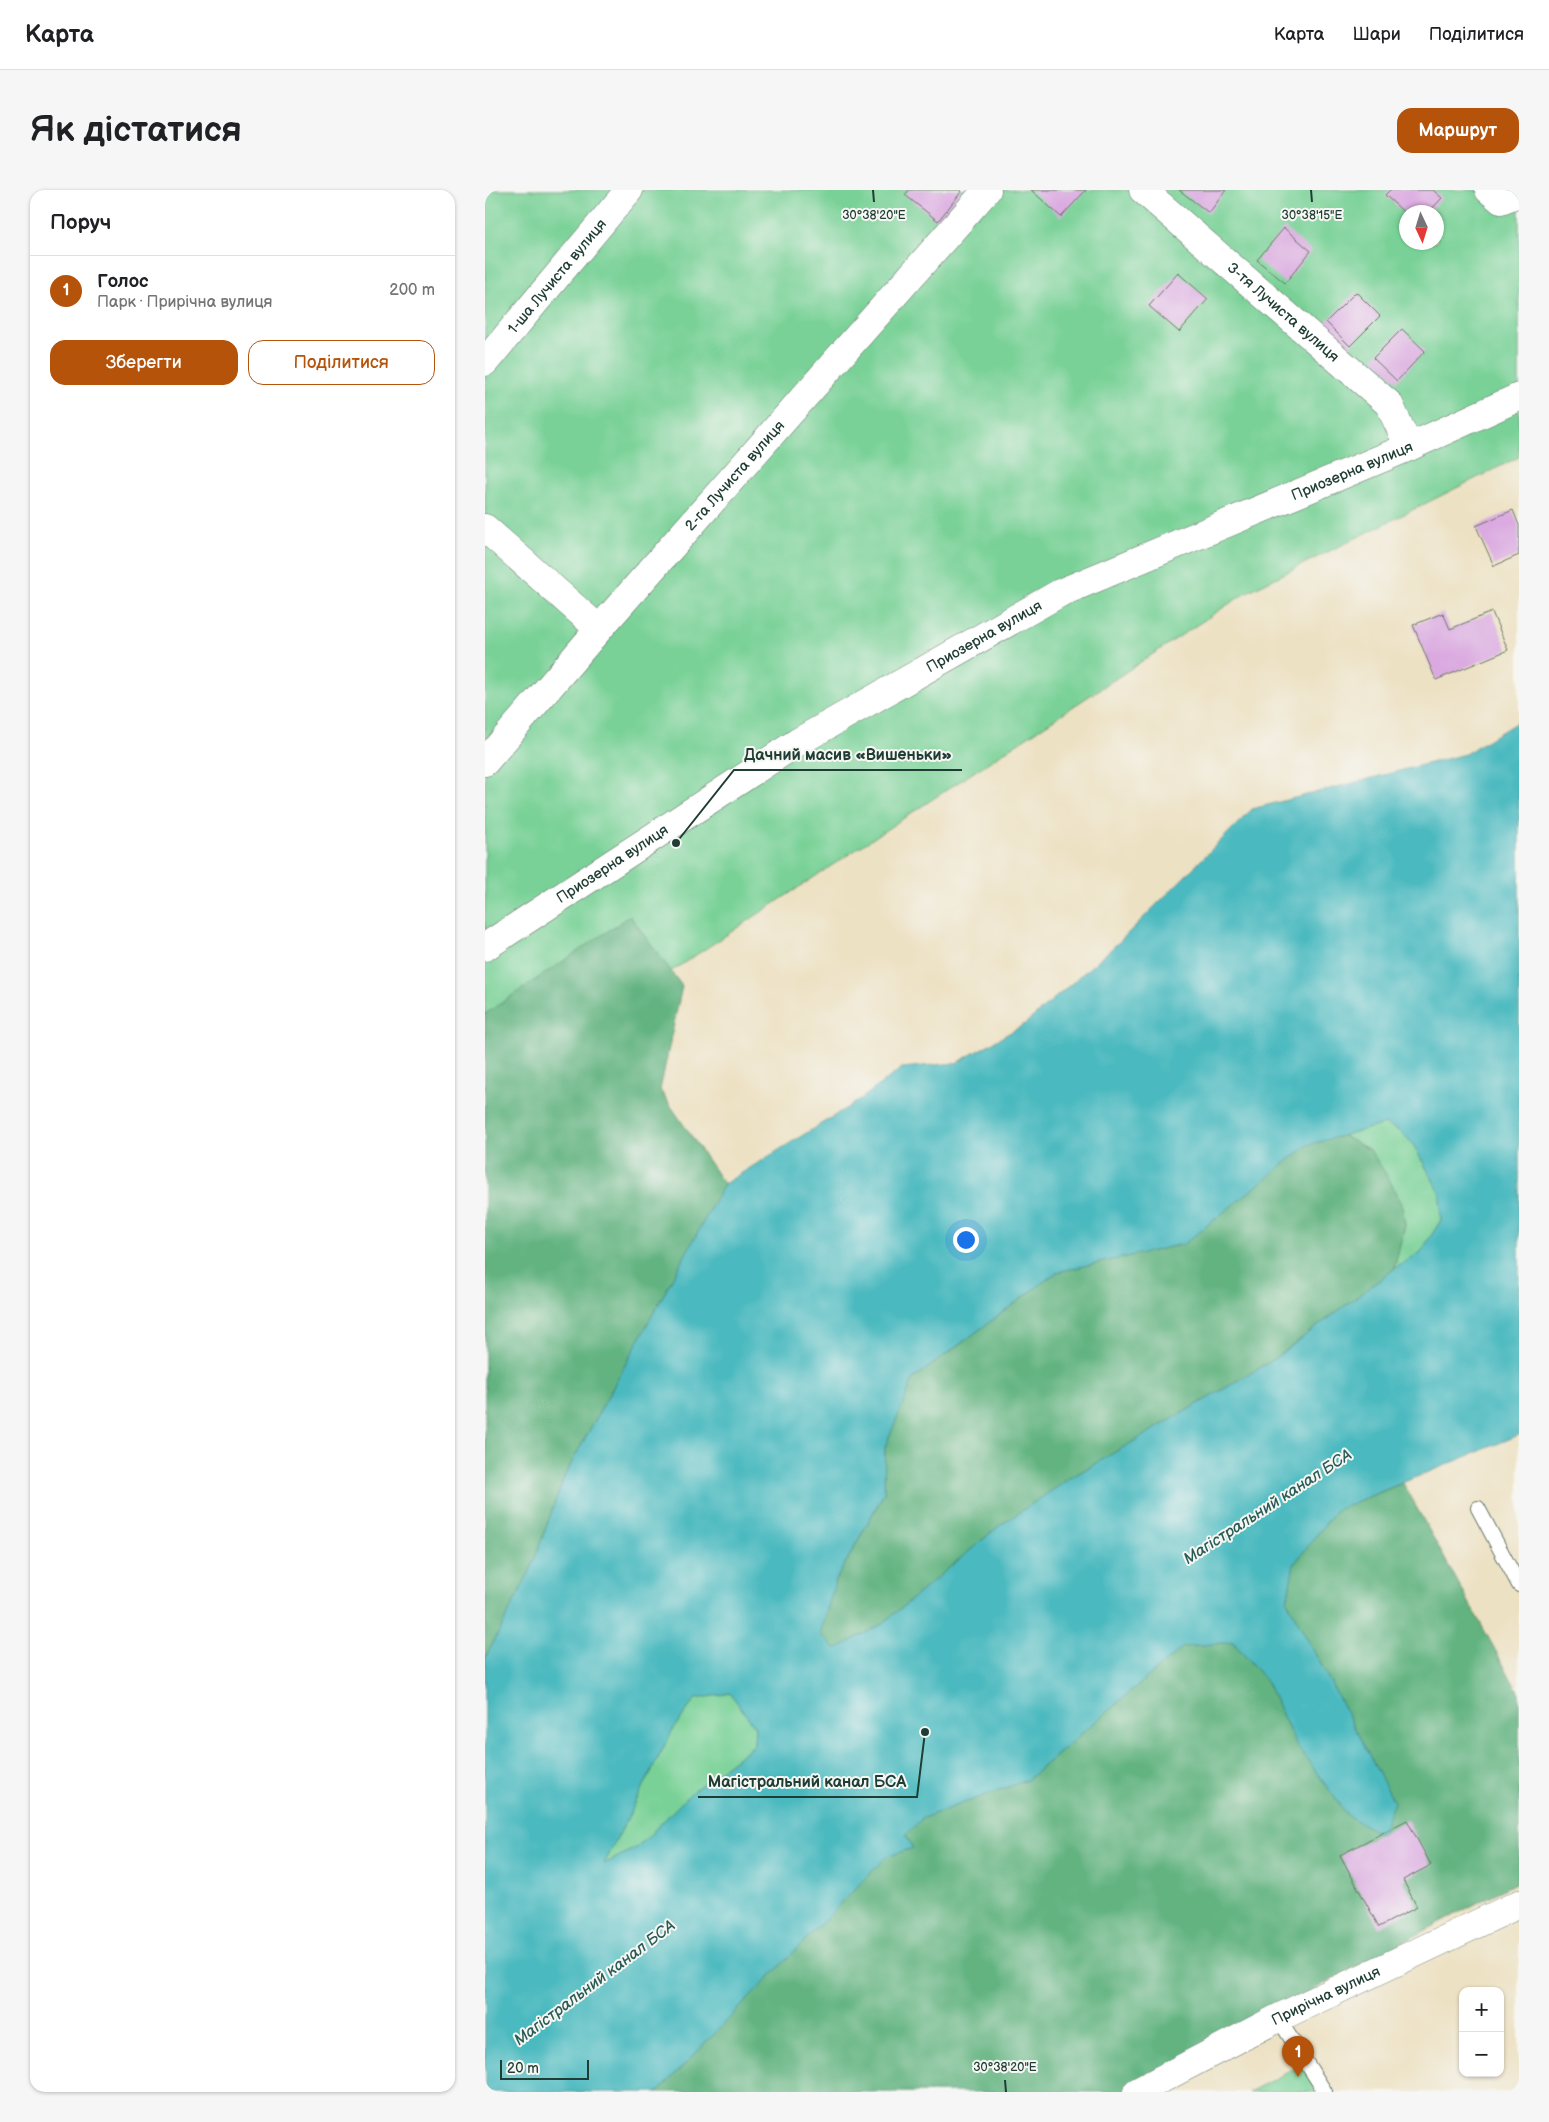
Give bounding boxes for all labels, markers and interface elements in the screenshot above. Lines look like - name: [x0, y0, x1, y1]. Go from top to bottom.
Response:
- text: Карта: [25, 20, 94, 49]
- text: Карта: [1274, 24, 1324, 45]
- text: Шари: [1352, 24, 1401, 45]
- text: Поділитися: [1429, 24, 1524, 45]
- button: Маршрут: [1397, 108, 1519, 153]
- text: Як дістатися: [30, 109, 242, 152]
- north arrow: [1399, 205, 1444, 250]
- text: 30°38'20"E: [842, 208, 906, 223]
- text: 30°38'15"E: [1282, 208, 1343, 223]
- text: Поруч: [50, 210, 111, 235]
- street label: 1-ша Лучиста вулиця: [504, 215, 611, 338]
- street label: 3-тя Лучиста вулиця: [1223, 258, 1343, 366]
- text: Голос: [97, 270, 149, 293]
- text: 1: [63, 281, 69, 300]
- text: 200 m: [389, 281, 435, 300]
- text: Парк · Прирічна вулиця: [97, 293, 272, 312]
- button: Зберегти: [50, 340, 238, 385]
- button: Поділитися: [248, 340, 435, 385]
- street label: 2-га Лучиста вулиця: [681, 417, 789, 535]
- street label: Приозерна вулиця: [1288, 437, 1416, 505]
- street label: Приозерна вулиця: [923, 596, 1045, 677]
- callout: Дачний масив «Вишеньки»: [734, 739, 962, 770]
- text: Дачний масив «Вишеньки»: [744, 746, 952, 765]
- street label: Приозерна вулиця: [553, 821, 672, 908]
- your location: [953, 1227, 979, 1253]
- water label: Магістральний канал БСА: [1180, 1446, 1356, 1569]
- callout: Магістральний канал БСА: [698, 1766, 917, 1797]
- text: Магістральний канал БСА: [708, 1773, 907, 1792]
- water label: Магістральний канал БСА: [511, 1916, 679, 2050]
- street label: Прирічна вулиця: [1268, 1962, 1383, 2030]
- map controls: [1459, 1987, 1504, 2077]
- button: +: [1459, 1987, 1504, 2032]
- button: −: [1459, 2032, 1504, 2077]
- pin: 1: [1282, 2036, 1314, 2077]
- scale bar: [500, 2057, 589, 2080]
- text: 20 m: [507, 2060, 539, 2077]
- text: 30°38'20"E: [973, 2060, 1037, 2075]

